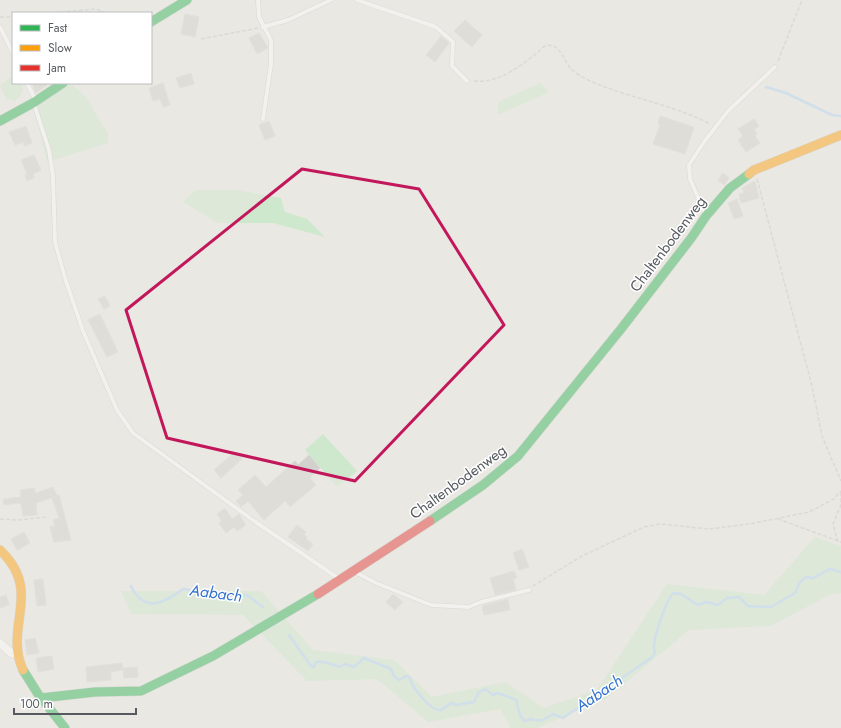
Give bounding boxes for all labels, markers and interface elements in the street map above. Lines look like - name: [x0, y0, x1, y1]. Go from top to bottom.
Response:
- legend: [12, 12, 152, 84]
- text: Fast: [48, 19, 67, 37]
- text: Slow: [48, 39, 73, 57]
- text: Jam: [46, 59, 66, 77]
- street label: Chaltenbodenweg: [625, 191, 711, 297]
- street label: Chaltenbodenweg: [405, 439, 511, 525]
- water label: Aabach: [188, 578, 243, 608]
- water label: Aabach: [570, 669, 627, 718]
- scale bar: [14, 690, 136, 716]
- text: 100 m: [20, 695, 53, 713]

